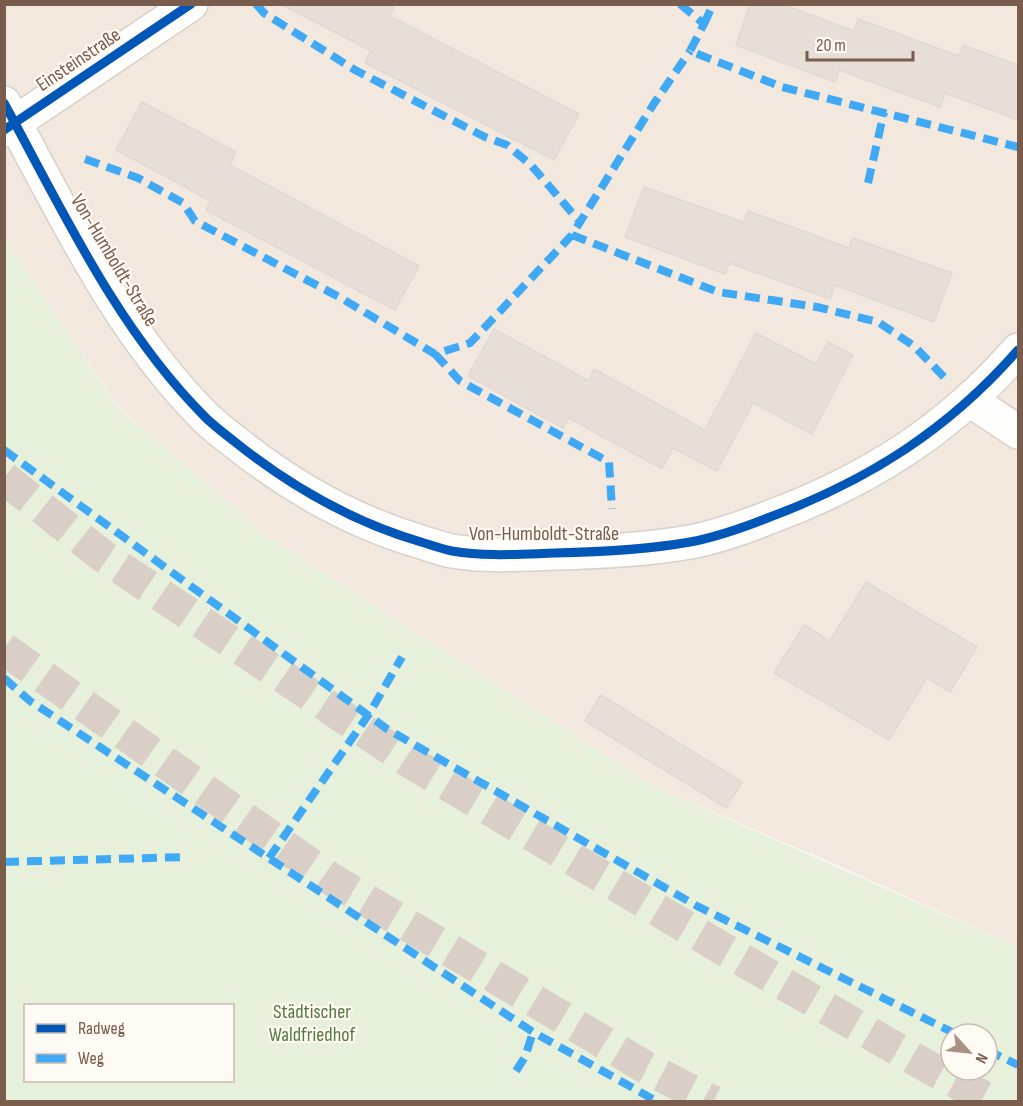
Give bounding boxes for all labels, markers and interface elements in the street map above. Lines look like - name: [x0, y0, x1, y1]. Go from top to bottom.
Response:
- street label: Einsteinstraße: [32, 23, 125, 97]
- scale bar: [807, 24, 914, 62]
- text: 20 m: [816, 35, 846, 56]
- street label: Von-Humboldt-Straße: [65, 190, 163, 331]
- street label: Von-Humboldt-Straße: [469, 522, 619, 546]
- park label: Städtischer Waldfriedhof: [269, 1000, 355, 1047]
- legend: [24, 1004, 234, 1082]
- text: Radweg: [78, 1018, 125, 1039]
- north arrow: [939, 1022, 999, 1082]
- text: Weg: [78, 1048, 104, 1069]
- text: N: [971, 1050, 991, 1066]

